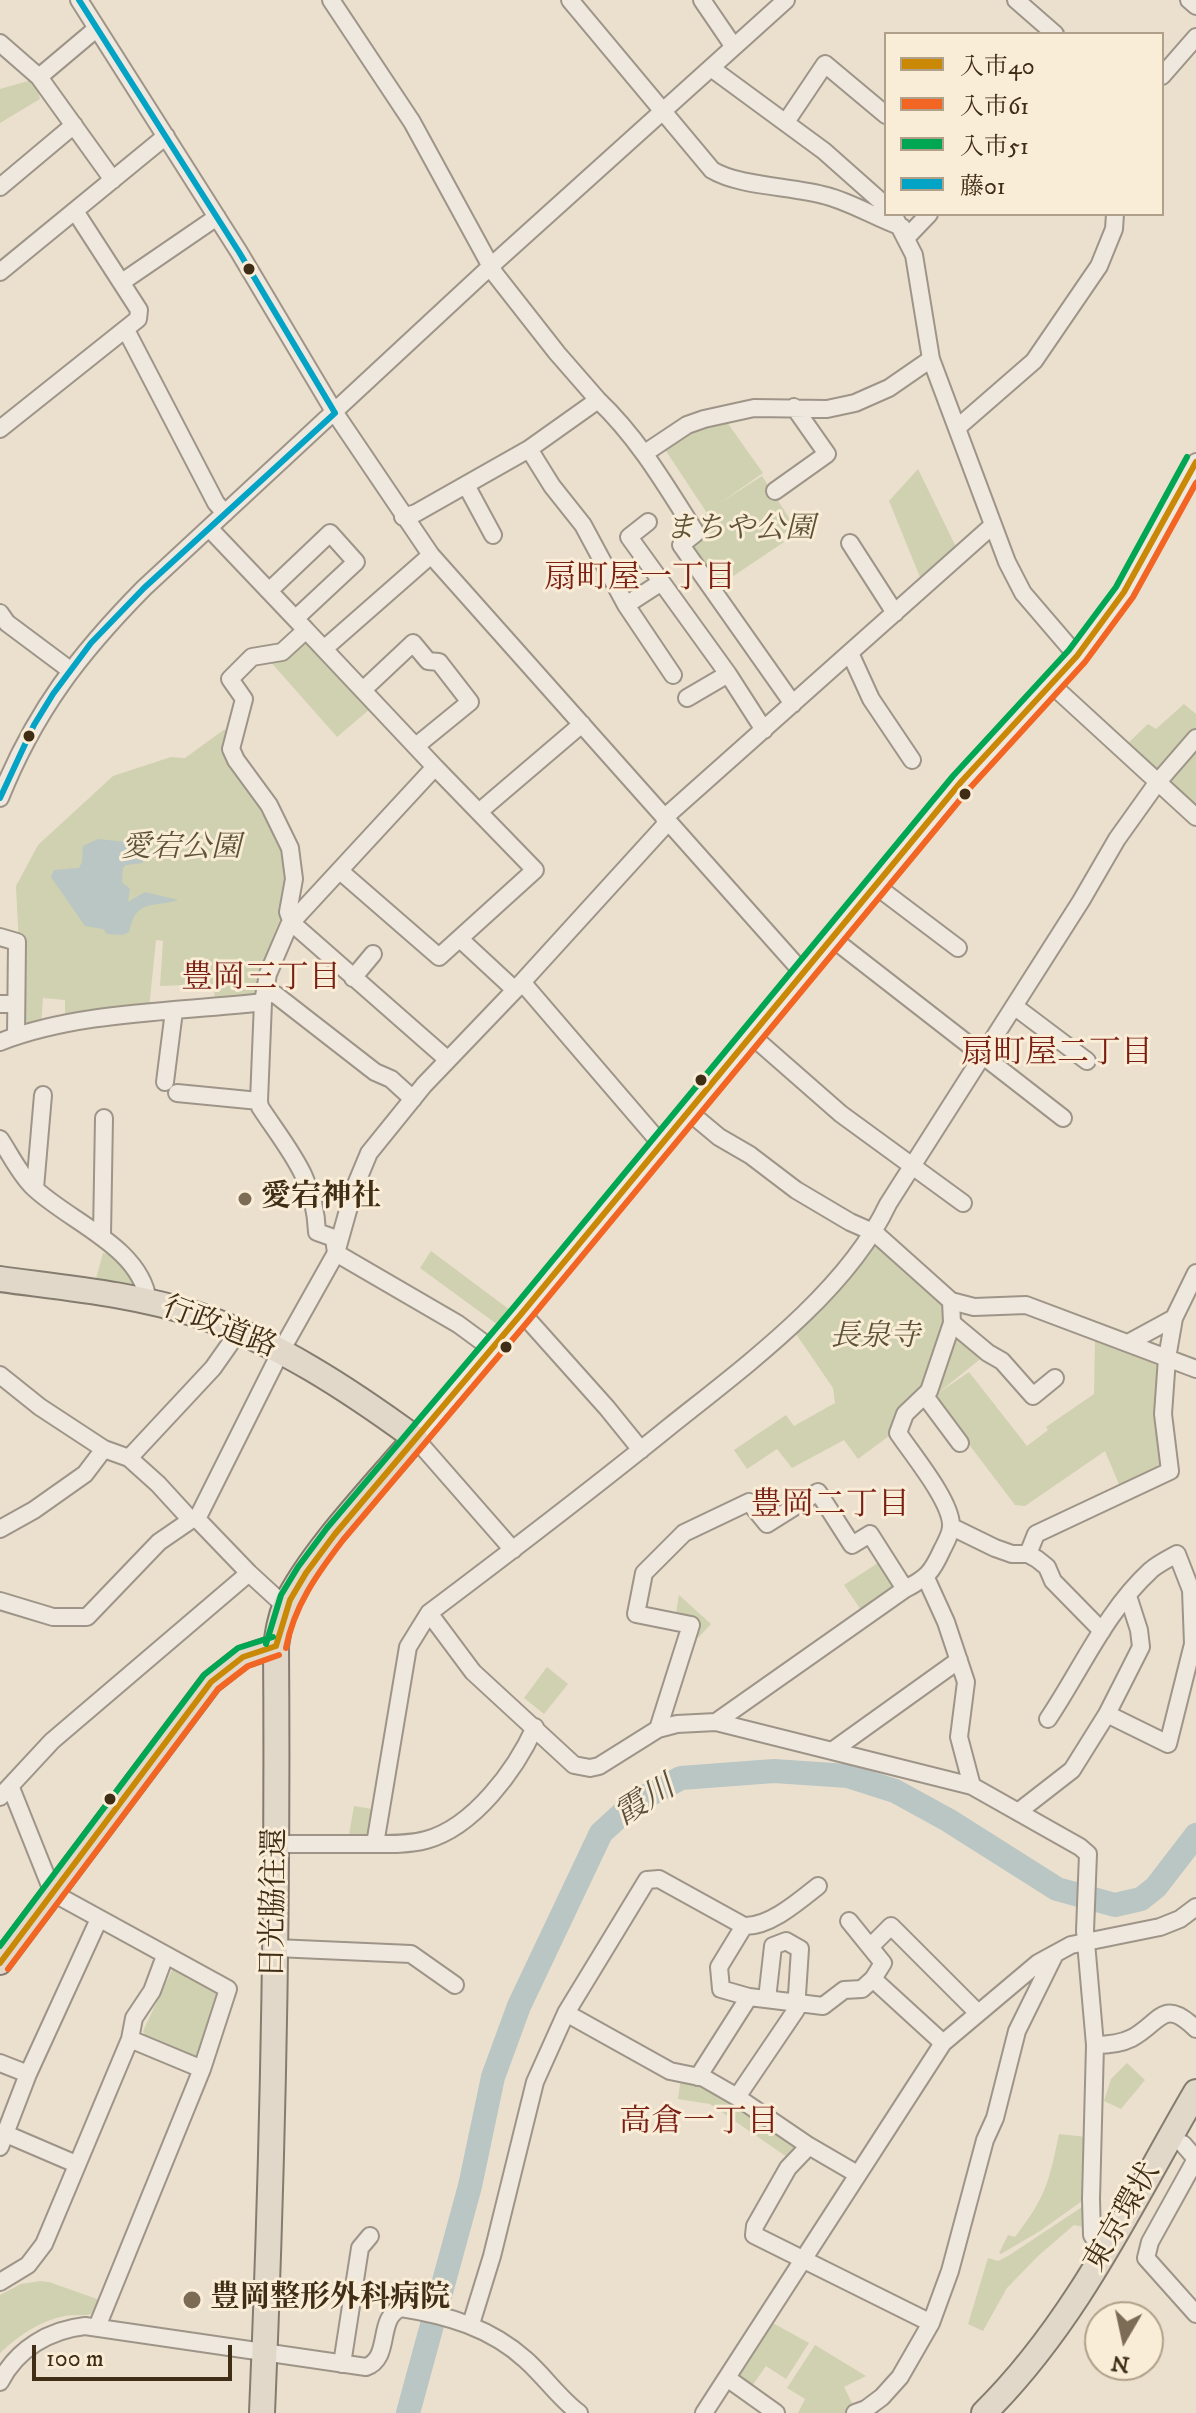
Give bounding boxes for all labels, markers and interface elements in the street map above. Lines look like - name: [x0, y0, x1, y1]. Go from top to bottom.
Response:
- legend: [884, 32, 1164, 216]
- text: 入市40: [960, 52, 1035, 82]
- text: 入市61: [960, 92, 1029, 122]
- text: 入市51: [960, 132, 1029, 162]
- text: 藤01: [960, 172, 1006, 202]
- unlabelled marker: [241, 261, 257, 277]
- park label: まちや公園: [665, 513, 815, 549]
- district label: 扇町屋一丁目: [544, 561, 736, 599]
- unlabelled marker: [21, 728, 37, 744]
- unlabelled marker: [957, 786, 973, 802]
- park label: 愛宕公園: [121, 832, 241, 868]
- district label: 豊岡三丁目: [181, 961, 341, 999]
- district label: 扇町屋二丁目: [961, 1036, 1153, 1074]
- unlabelled marker: [693, 1072, 709, 1088]
- place label: 愛宕神社: [261, 1181, 381, 1217]
- marker: 愛宕神社: [236, 1190, 254, 1208]
- street label: 行政道路: [157, 1291, 281, 1367]
- park label: 長泉寺: [830, 1321, 920, 1357]
- unlabelled marker: [498, 1339, 514, 1355]
- district label: 豊岡二丁目: [750, 1488, 910, 1526]
- water label: 霞川: [609, 1770, 683, 1836]
- unlabelled marker: [102, 1791, 118, 1807]
- street label: 日光脇往還: [257, 1828, 295, 1978]
- district label: 高倉一丁目: [619, 2105, 779, 2143]
- street label: 東京環状: [1078, 2157, 1170, 2279]
- place label: 豊岡整形外科病院: [210, 2282, 450, 2318]
- marker: 豊岡整形外科病院: [181, 2289, 203, 2311]
- north arrow: [1084, 2301, 1164, 2381]
- scale bar: [36, 2329, 236, 2379]
- text: 100 m: [46, 2344, 104, 2374]
- text: N: [1109, 2348, 1132, 2378]

